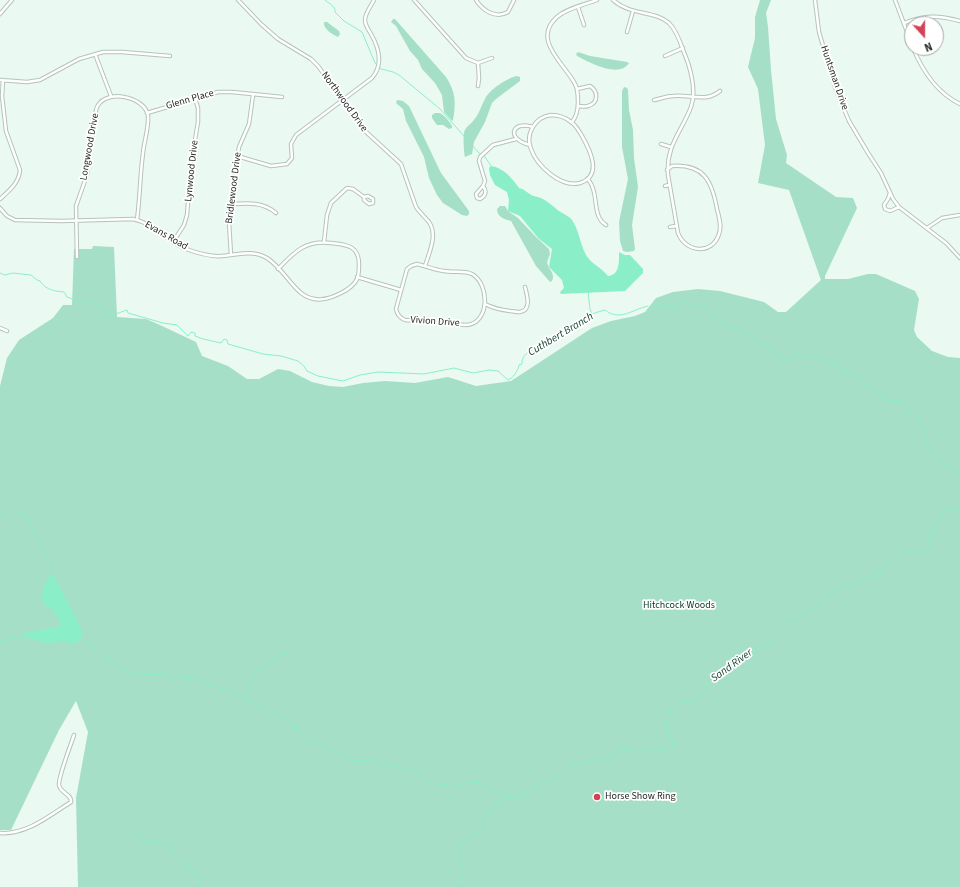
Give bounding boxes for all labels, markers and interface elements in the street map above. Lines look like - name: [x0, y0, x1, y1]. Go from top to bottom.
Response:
- north arrow: [904, 16, 944, 56]
- text: N: [922, 38, 934, 55]
- street label: Huntsman Drive: [817, 44, 851, 112]
- street label: Northwood Drive: [318, 70, 370, 134]
- street label: Glenn Place: [165, 87, 215, 113]
- street label: Longwood Drive: [78, 113, 102, 181]
- street label: Lynwood Drive: [183, 140, 201, 202]
- street label: Bridlewood Drive: [224, 151, 244, 225]
- street label: Evans Road: [142, 219, 190, 253]
- water label: Cuthbert Branch: [526, 310, 596, 360]
- street label: Vivion Drive: [410, 314, 460, 330]
- park label: Hitchcock Woods: [643, 600, 715, 612]
- water label: Sand River: [709, 647, 755, 685]
- place label: Horse Show Ring: [605, 791, 676, 803]
- marker: Horse Show Ring: [592, 792, 602, 802]

